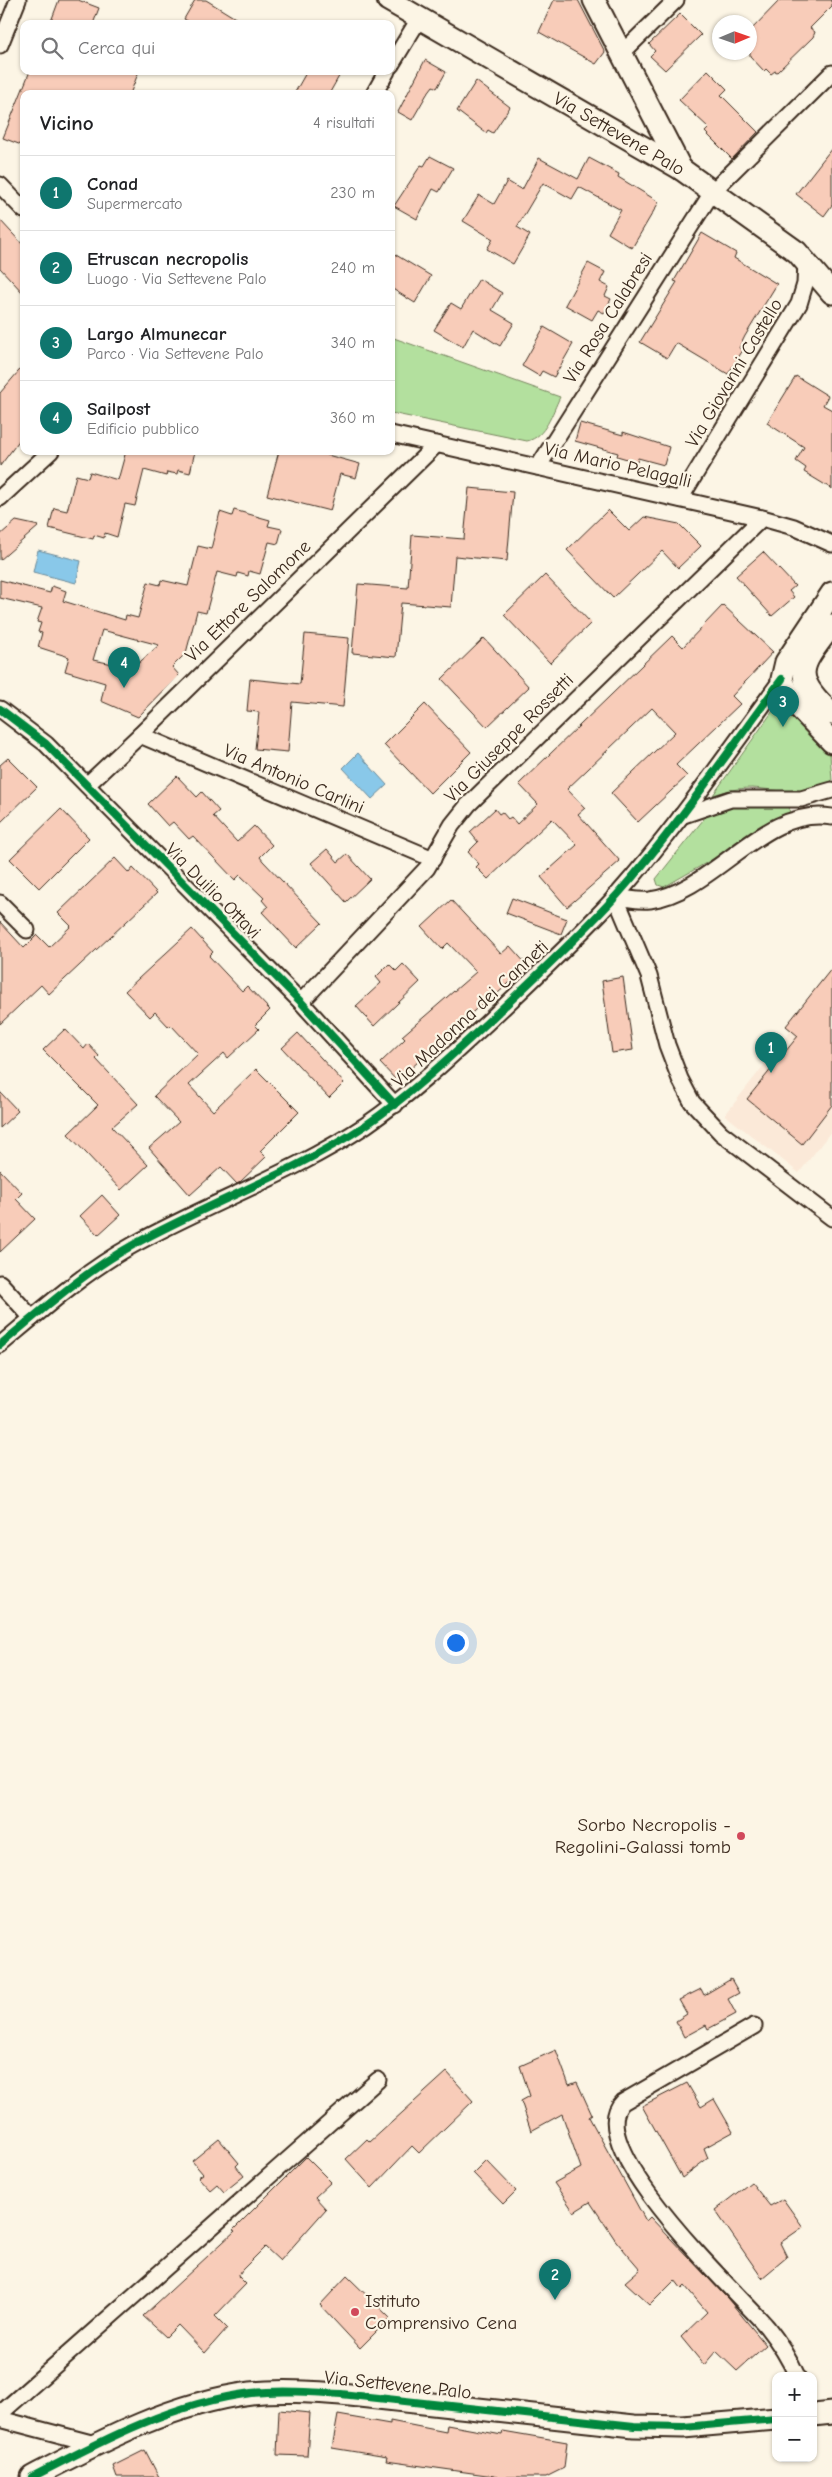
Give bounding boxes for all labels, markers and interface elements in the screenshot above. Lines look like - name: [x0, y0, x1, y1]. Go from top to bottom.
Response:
- north arrow: [712, 15, 757, 60]
- search box: [20, 20, 395, 75]
- icon: search: [38, 34, 66, 62]
- text: Cerca qui: [78, 37, 155, 59]
- street label: Via Settevene Palo: [549, 88, 689, 180]
- text: Vicino: [40, 111, 94, 135]
- text: 4 risultati: [313, 114, 375, 132]
- text: Conad: [87, 173, 138, 195]
- text: 1: [53, 184, 59, 202]
- text: 230 m: [330, 184, 375, 202]
- text: Supermercato: [87, 195, 183, 213]
- text: Etruscan necropolis: [87, 248, 248, 270]
- street label: Via Rosa Calabresi: [559, 248, 657, 388]
- text: 2: [52, 259, 60, 277]
- text: 240 m: [331, 259, 375, 277]
- text: Luogo · Via Settevene Palo: [87, 270, 266, 288]
- street label: Via Giovanni Castello: [681, 295, 787, 451]
- text: Largo Almunecar: [87, 323, 226, 345]
- text: 3: [52, 334, 60, 352]
- text: 340 m: [331, 334, 375, 352]
- text: Parco · Via Settevene Palo: [87, 345, 264, 363]
- text: Sailpost: [87, 398, 150, 420]
- text: 4: [52, 409, 60, 427]
- text: 360 m: [330, 409, 375, 427]
- text: Edificio pubblico: [87, 420, 199, 438]
- street label: Via Mario Pelagalli: [542, 437, 694, 493]
- street label: Via Ettore Salomone: [181, 535, 315, 667]
- pin: 4: [108, 647, 140, 688]
- street label: Via Giuseppe Rossetti: [440, 669, 578, 807]
- pin: 3: [767, 686, 799, 727]
- street label: Via Antonio Carlini: [220, 739, 368, 819]
- street label: Via Duilio Ottavi: [161, 839, 265, 943]
- street label: Via Madonna dei Canneti: [387, 936, 553, 1092]
- pin: 1: [755, 1032, 787, 1073]
- your location: [443, 1630, 469, 1656]
- place label: Sorbo Necropolis - Regolini-Galassi tomb: [555, 1814, 731, 1858]
- marker: Sorbo Necropolis - Regolini-Galassi tomb: [735, 1830, 747, 1842]
- pin: 2: [539, 2259, 571, 2300]
- place label: Istituto Comprensivo Cena: [365, 2290, 517, 2334]
- marker: Istituto Comprensivo Cena: [349, 2306, 361, 2318]
- street label: Via Settevene Palo: [323, 2366, 473, 2404]
- map controls: [772, 2372, 817, 2462]
- button: +: [772, 2372, 817, 2417]
- button: −: [772, 2417, 817, 2462]

